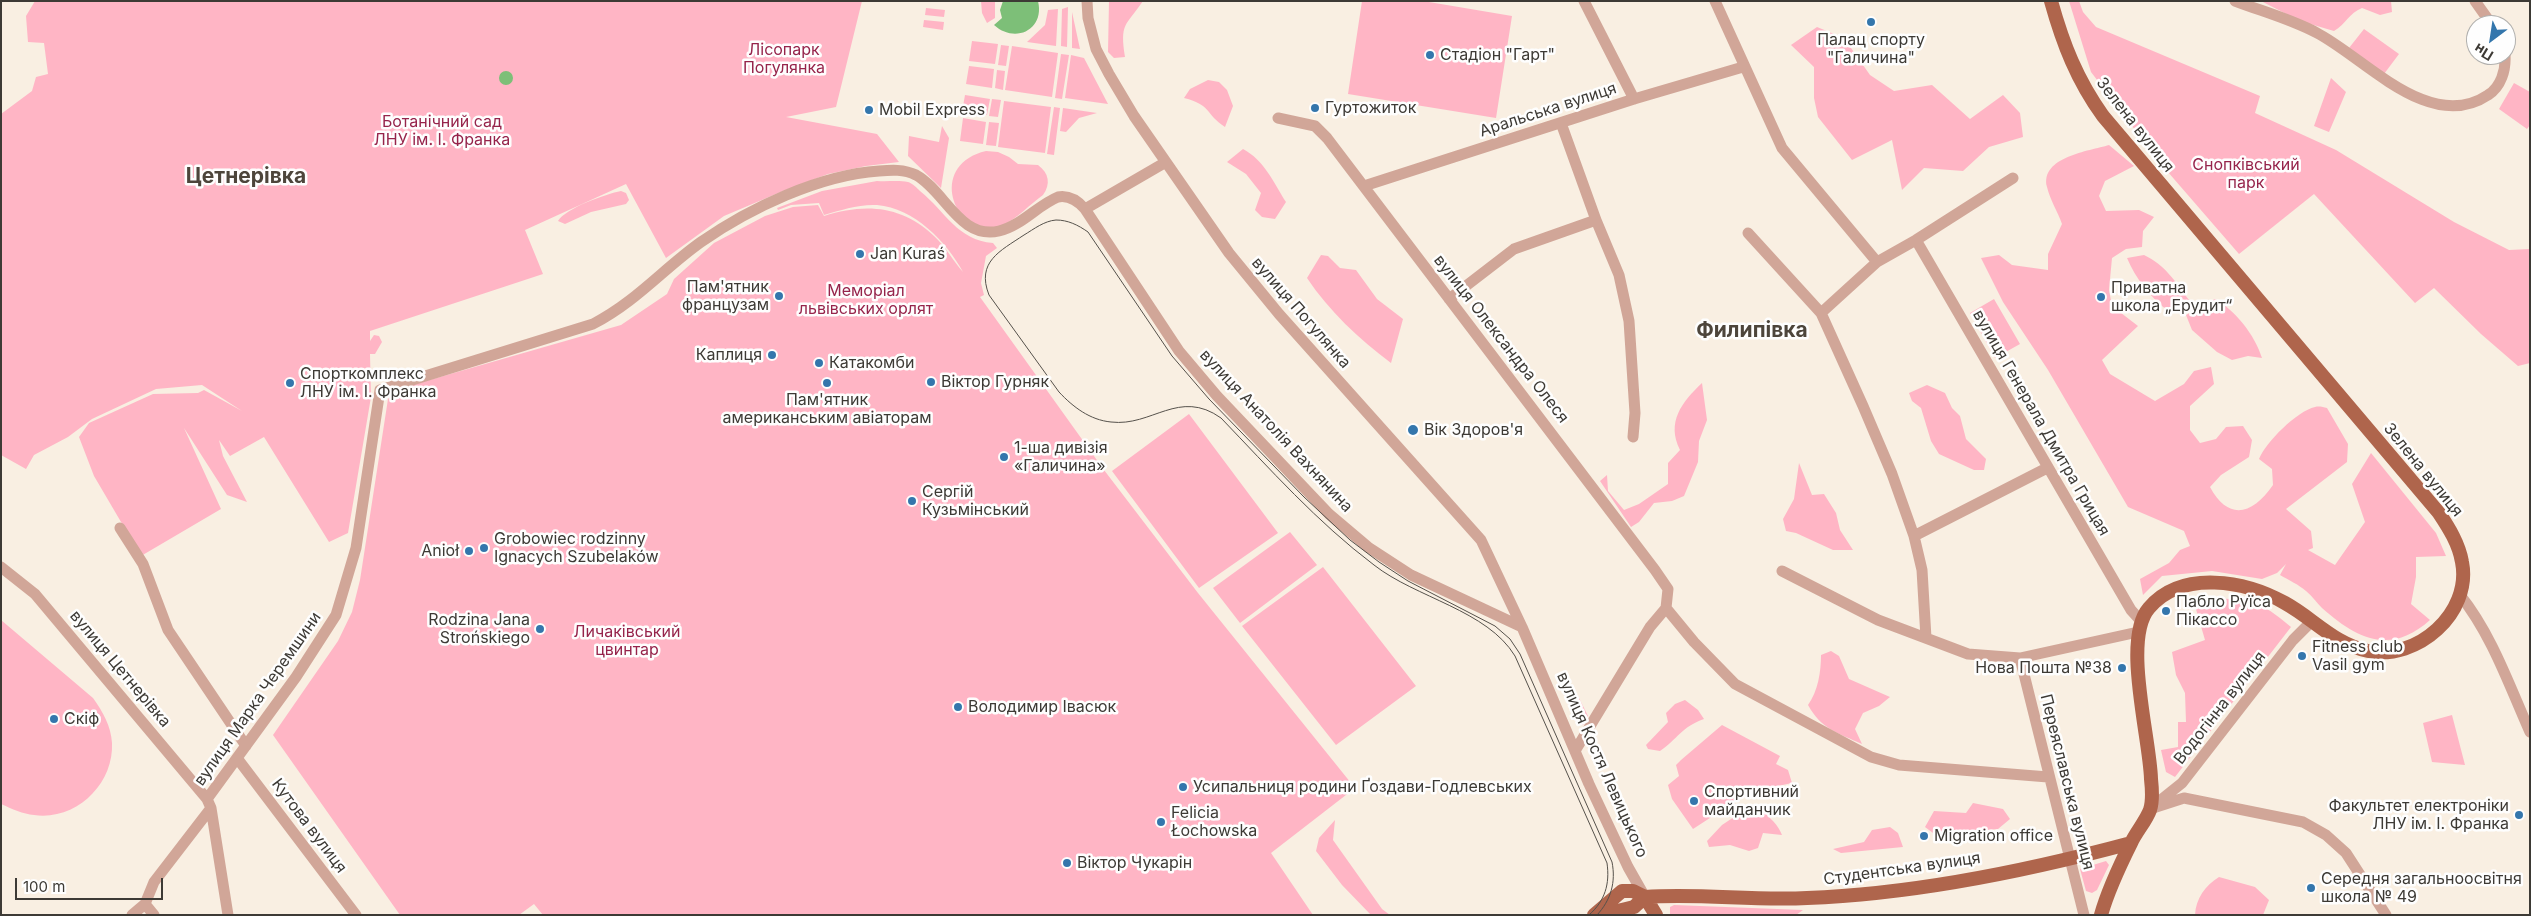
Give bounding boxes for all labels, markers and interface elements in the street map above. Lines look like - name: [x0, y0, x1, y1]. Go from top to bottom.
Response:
- north arrow: [2466, 15, 2516, 65]
- marker: Палац спорту "Галичина": [1865, 16, 1877, 28]
- place label: Палац спорту "Галичина": [1817, 30, 1925, 68]
- park label: Лісопарк Погулянка: [743, 40, 825, 78]
- text: Пн: [2471, 40, 2496, 65]
- place label: Стадіон "Гарт": [1440, 45, 1555, 65]
- marker: Стадіон "Гарт": [1424, 49, 1436, 61]
- street label: Зелена вулиця: [2092, 74, 2178, 176]
- street label: Аральська вулиця: [1477, 79, 1619, 141]
- place label: Гуртожиток: [1325, 98, 1416, 118]
- place label: Mobil Express: [879, 100, 985, 120]
- marker: Гуртожиток: [1309, 102, 1321, 114]
- marker: Mobil Express: [863, 104, 875, 116]
- park label: Ботанічний сад ЛНУ ім. І. Франка: [374, 112, 510, 150]
- park label: Снопківський парк: [2192, 155, 2300, 193]
- district label: Цетнерівка: [186, 164, 306, 190]
- place label: Jan Kuraś: [870, 244, 945, 264]
- marker: Jan Kuraś: [854, 248, 866, 260]
- street label: вулиця Олександра Олеся: [1429, 251, 1573, 427]
- street label: вулиця Погулянка: [1247, 253, 1355, 373]
- place label: Пам'ятник французам: [682, 277, 769, 315]
- place label: Приватна школа „Ерудит“: [2111, 278, 2232, 316]
- park label: Меморіал львівських орлят: [799, 281, 933, 319]
- marker: Пам'ятник французам: [773, 290, 785, 302]
- marker: Приватна школа „Ерудит“: [2095, 291, 2107, 303]
- street label: вулиця Генерала Дмитра Грицая: [1968, 307, 2114, 539]
- district label: Филипівка: [1696, 318, 1808, 344]
- place label: Каплиця: [696, 345, 762, 365]
- street label: вулиця Анатолія Вахнянина: [1195, 346, 1357, 516]
- marker: Каплиця: [766, 349, 778, 361]
- place label: Катакомби: [829, 353, 914, 373]
- marker: Катакомби: [813, 357, 825, 369]
- place label: Спорткомплекс ЛНУ ім. І. Франка: [300, 364, 436, 402]
- place label: Віктор Гурняк: [941, 372, 1049, 392]
- marker: Віктор Гурняк: [925, 376, 937, 388]
- marker: Спорткомплекс ЛНУ ім. І. Франка: [284, 377, 296, 389]
- marker: Пам'ятник американським авіаторам: [821, 377, 833, 389]
- place label: Пам'ятник американським авіаторам: [723, 390, 931, 428]
- street label: Зелена вулиця: [2379, 419, 2467, 521]
- place label: Вік Здоров'я: [1424, 420, 1523, 440]
- marker: Вік Здоров'я: [1406, 423, 1420, 437]
- place label: 1-ша дивізія «Галичина»: [1014, 438, 1108, 476]
- marker: 1-ша дивізія «Галичина»: [998, 451, 1010, 463]
- place label: Сергій Кузьмінський: [922, 482, 1029, 520]
- marker: Сергій Кузьмінський: [906, 495, 918, 507]
- place label: Grobowiec rodzinny Ignacych Szubelaków: [494, 529, 659, 567]
- place label: Anioł: [421, 541, 459, 561]
- marker: Grobowiec rodzinny Ignacych Szubelaków: [478, 542, 490, 554]
- marker: Anioł: [463, 545, 475, 557]
- place label: Пабло Руїса Пікассо: [2176, 592, 2271, 630]
- marker: Пабло Руїса Пікассо: [2160, 605, 2172, 617]
- street label: вулиця Цетнерівка: [66, 607, 174, 731]
- street label: вулиця Марка Черемшини: [191, 608, 325, 790]
- place label: Rodzina Jana Strońskiego: [428, 610, 530, 648]
- park label: Личаківський цвинтар: [574, 622, 680, 660]
- marker: Rodzina Jana Strońskiego: [534, 623, 546, 635]
- place label: Fitness club Vasil gym: [2312, 637, 2403, 675]
- street label: Водогінна вулиця: [2170, 648, 2270, 768]
- marker: Fitness club Vasil gym: [2296, 650, 2308, 662]
- place label: Нова Пошта №38: [1975, 658, 2112, 678]
- marker: Нова Пошта №38: [2116, 662, 2128, 674]
- street label: вулиця Костя Левицького: [1552, 669, 1652, 861]
- street label: Переяславська вулиця: [2036, 692, 2098, 872]
- place label: Володимир Івасюк: [968, 697, 1116, 717]
- marker: Володимир Івасюк: [952, 701, 964, 713]
- place label: Скіф: [64, 709, 99, 729]
- marker: Скіф: [48, 713, 60, 725]
- street label: Кутова вулиця: [267, 775, 351, 877]
- place label: Усипальниця родини Ґоздави-Годлевських: [1193, 777, 1532, 797]
- marker: Усипальниця родини Ґоздави-Годлевських: [1177, 781, 1189, 793]
- place label: Спортивний майданчик: [1704, 782, 1799, 820]
- marker: Спортивний майданчик: [1688, 795, 1700, 807]
- place label: Факультет електроніки ЛНУ ім. І. Франка: [2328, 796, 2509, 834]
- place label: Felicia Łochowska: [1171, 803, 1257, 841]
- marker: Факультет електроніки ЛНУ ім. І. Франка: [2513, 809, 2525, 821]
- marker: Felicia Łochowska: [1155, 816, 1167, 828]
- place label: Migration office: [1934, 826, 2053, 846]
- marker: Migration office: [1918, 830, 1930, 842]
- street label: Студентська вулиця: [1822, 848, 1982, 890]
- place label: Віктор Чукарін: [1077, 853, 1192, 873]
- marker: Віктор Чукарін: [1061, 857, 1073, 869]
- scale bar: [18, 868, 165, 900]
- place label: Середня загальноосвітня школа № 49: [2321, 869, 2522, 907]
- text: 100 m: [23, 877, 65, 896]
- marker: Середня загальноосвітня школа № 49: [2305, 882, 2317, 894]

